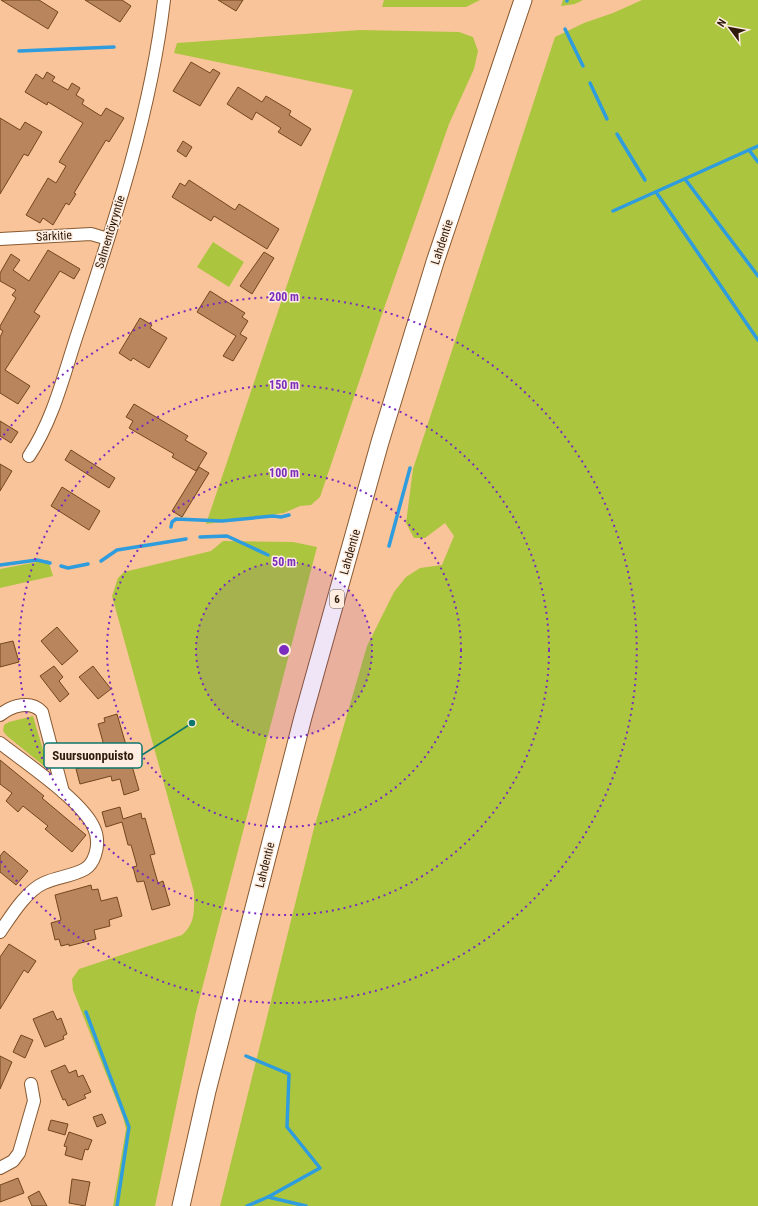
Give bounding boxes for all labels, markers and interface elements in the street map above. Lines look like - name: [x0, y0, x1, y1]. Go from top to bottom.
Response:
- north arrow: [710, 8, 750, 48]
- text: N: [715, 16, 729, 29]
- street label: Salmentöyryntie: [92, 193, 128, 270]
- street label: Lahdentie: [428, 217, 456, 266]
- street label: Särkitie: [36, 228, 73, 244]
- text: 200 m: [269, 290, 299, 304]
- text: 150 m: [269, 378, 299, 392]
- text: 100 m: [269, 466, 299, 480]
- street label: Lahdentie: [337, 527, 363, 576]
- text: 50 m: [272, 555, 296, 569]
- road number: 6: [330, 590, 344, 608]
- centre of rings: [277, 643, 291, 657]
- callout: Suursuonpuisto: [44, 743, 142, 768]
- text: Suursuonpuisto: [52, 748, 134, 763]
- street label: Lahdentie: [253, 840, 278, 889]

